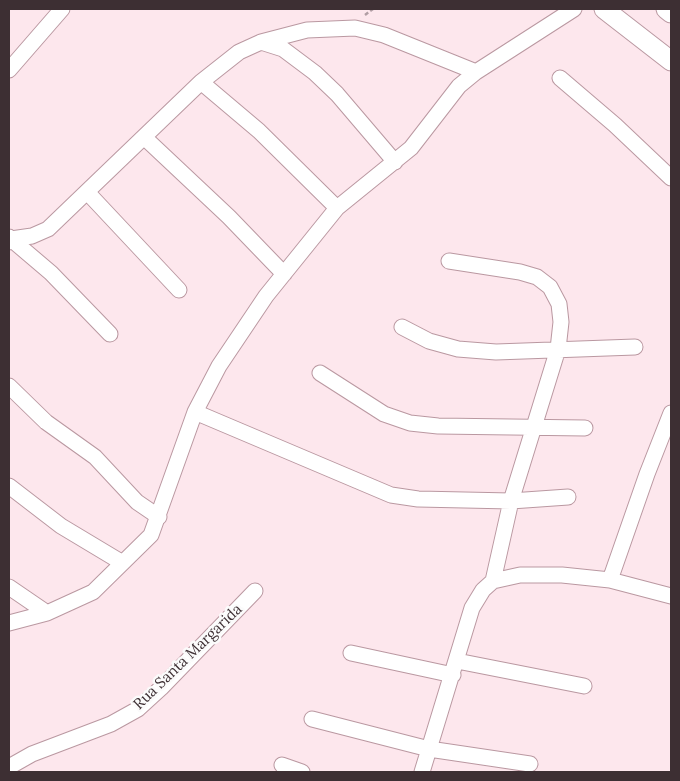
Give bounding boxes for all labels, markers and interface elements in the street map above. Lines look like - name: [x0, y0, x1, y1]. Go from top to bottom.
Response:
- street label: Rua Santa Margarida: [130, 600, 246, 714]

